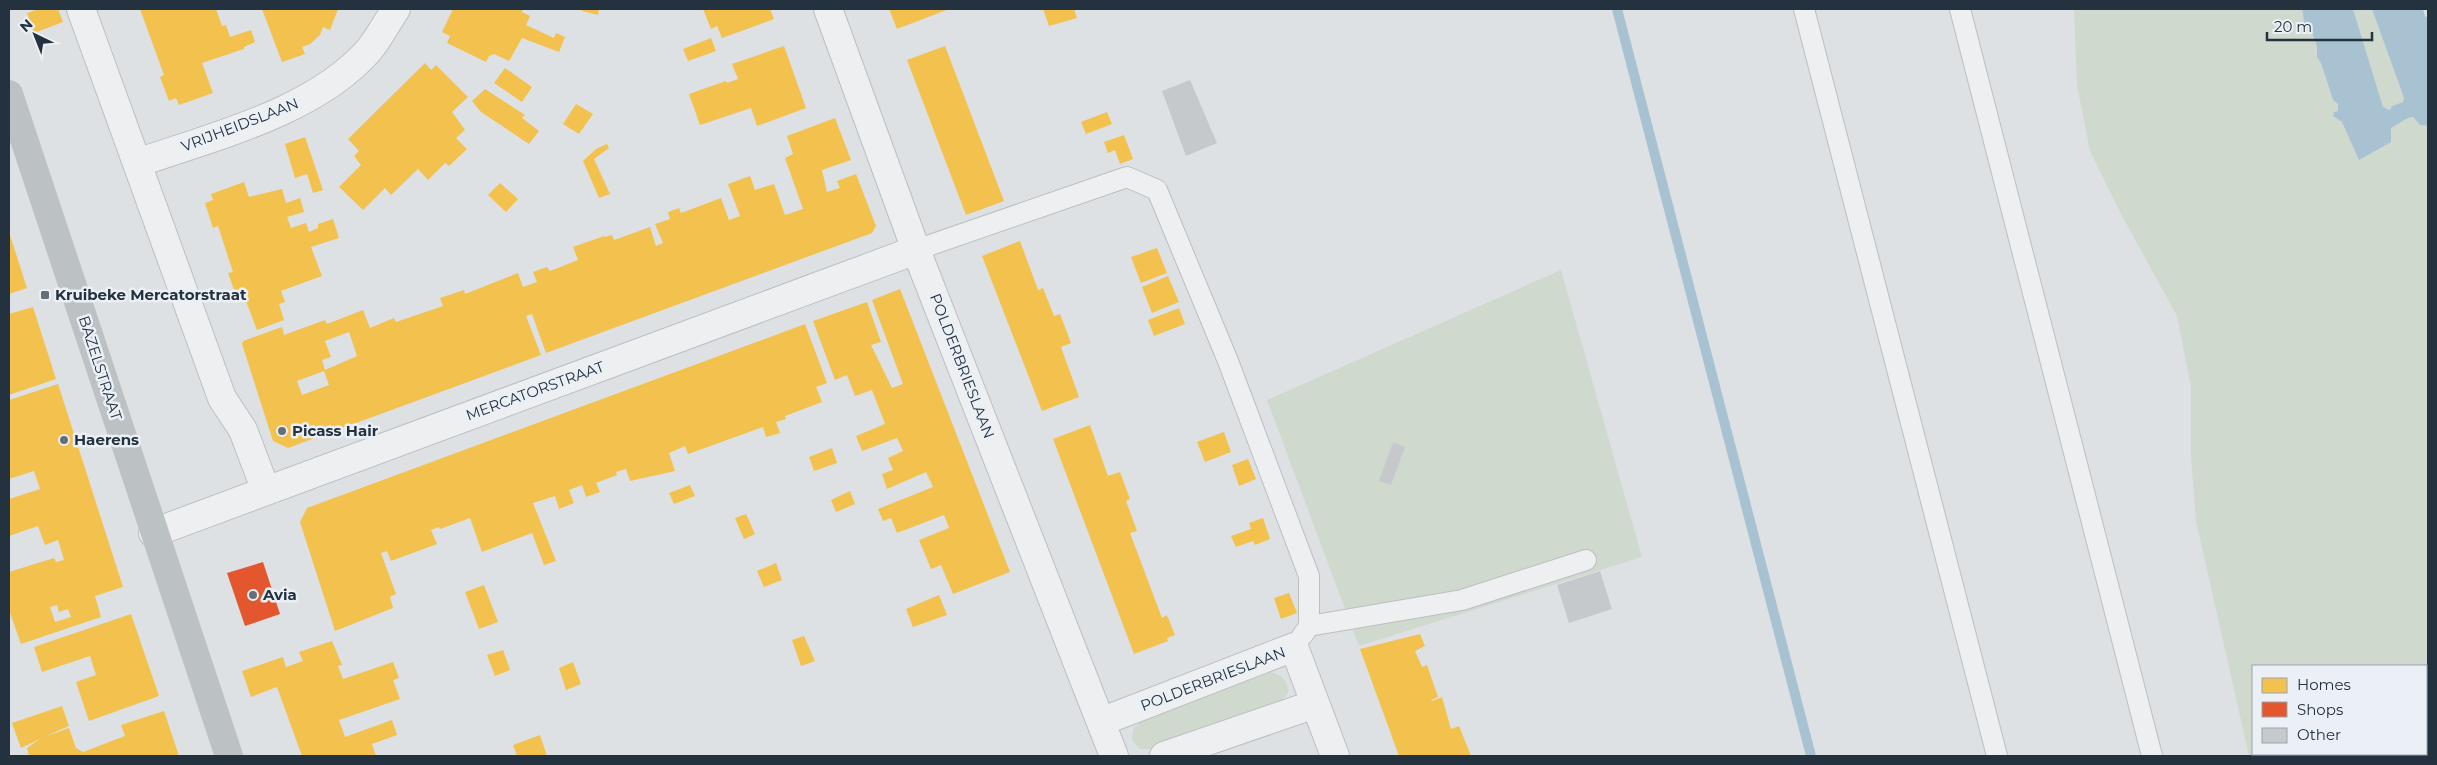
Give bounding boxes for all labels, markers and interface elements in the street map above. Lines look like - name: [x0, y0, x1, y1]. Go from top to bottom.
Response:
- north arrow: [10, 10, 60, 60]
- scale bar: [2267, 10, 2372, 42]
- text: N: [16, 15, 36, 36]
- text: 20 m: [2274, 17, 2312, 36]
- street label: VRIJHEIDSLAAN: [178, 93, 301, 156]
- place label: Kruibeke Mercatorstraat: [55, 285, 247, 304]
- marker: Kruibeke Mercatorstraat: [39, 289, 51, 301]
- street label: POLDERBRIESLAAN: [926, 290, 999, 441]
- street label: BAZELSTRAAT: [75, 313, 126, 423]
- street label: MERCATORSTRAAT: [463, 357, 607, 424]
- place label: Picass Hair: [292, 421, 379, 440]
- marker: Picass Hair: [276, 425, 288, 437]
- place label: Haerens: [74, 430, 139, 449]
- marker: Haerens: [58, 434, 70, 446]
- place label: Avia: [262, 585, 297, 604]
- marker: Avia: [247, 589, 259, 601]
- street label: POLDERBRIESLAAN: [1137, 642, 1288, 715]
- legend: [2252, 665, 2427, 755]
- text: Homes: [2297, 675, 2351, 694]
- text: Shops: [2297, 700, 2343, 719]
- text: Other: [2297, 725, 2341, 744]

